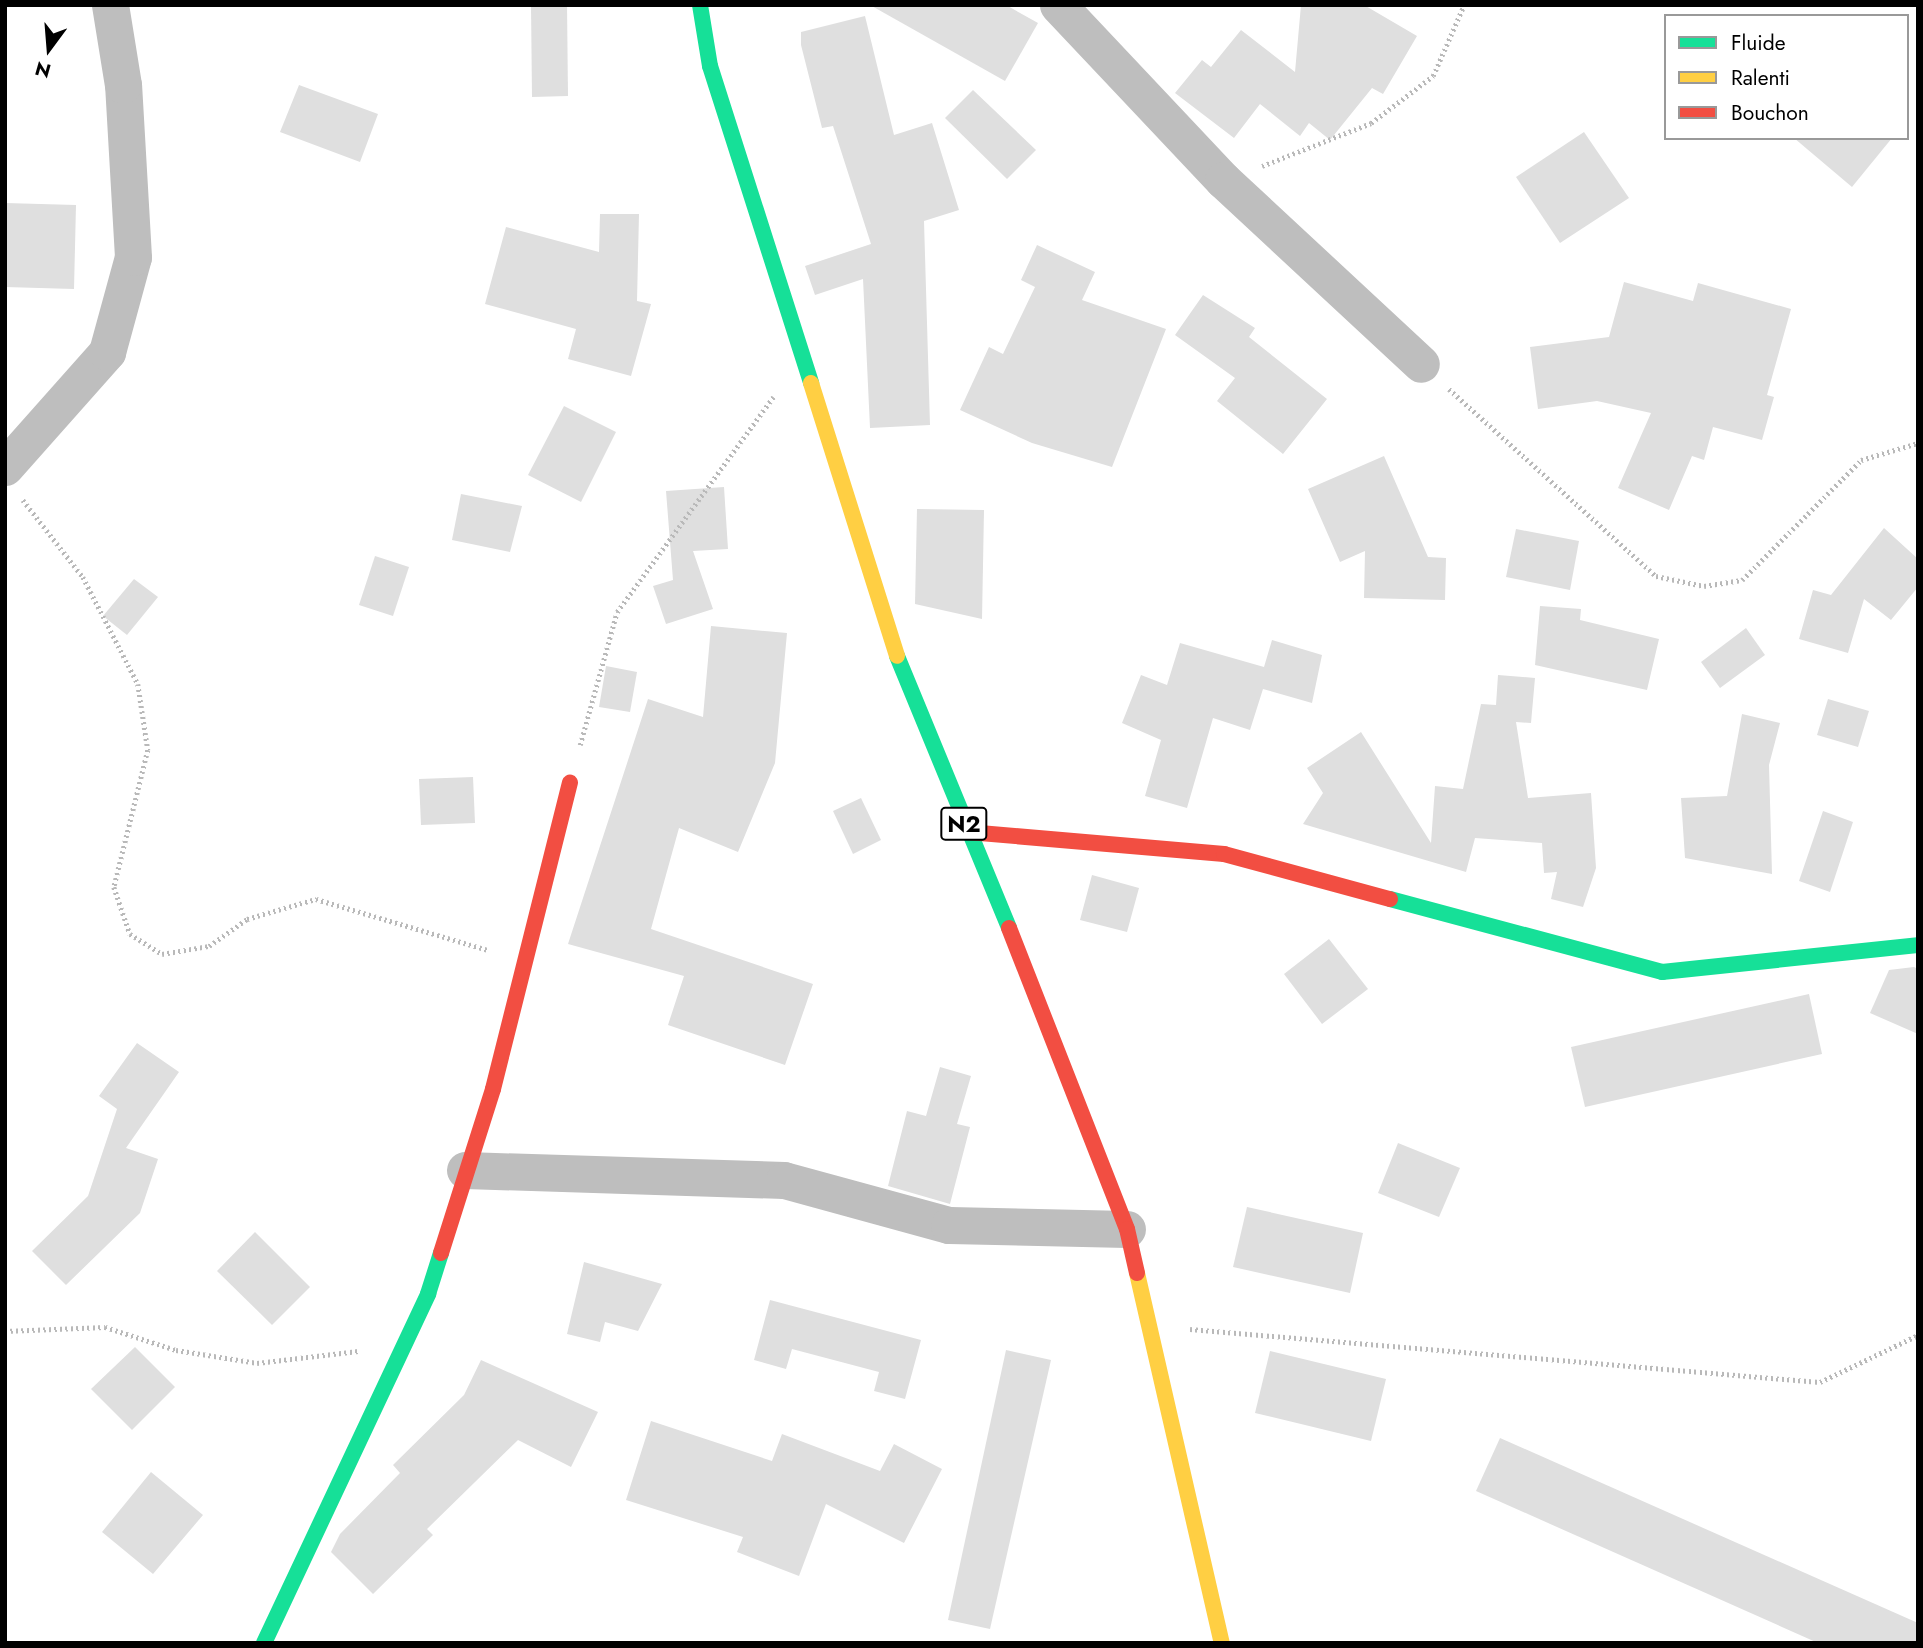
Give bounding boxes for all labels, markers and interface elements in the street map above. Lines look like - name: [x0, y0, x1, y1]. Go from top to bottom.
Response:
- north arrow: [14, 14, 84, 84]
- legend: [1664, 14, 1909, 140]
- text: Fluide: [1731, 28, 1786, 58]
- text: N: [32, 55, 54, 85]
- text: Ralenti: [1731, 63, 1790, 93]
- text: Bouchon: [1731, 98, 1809, 128]
- road number: N2: [940, 804, 988, 844]

